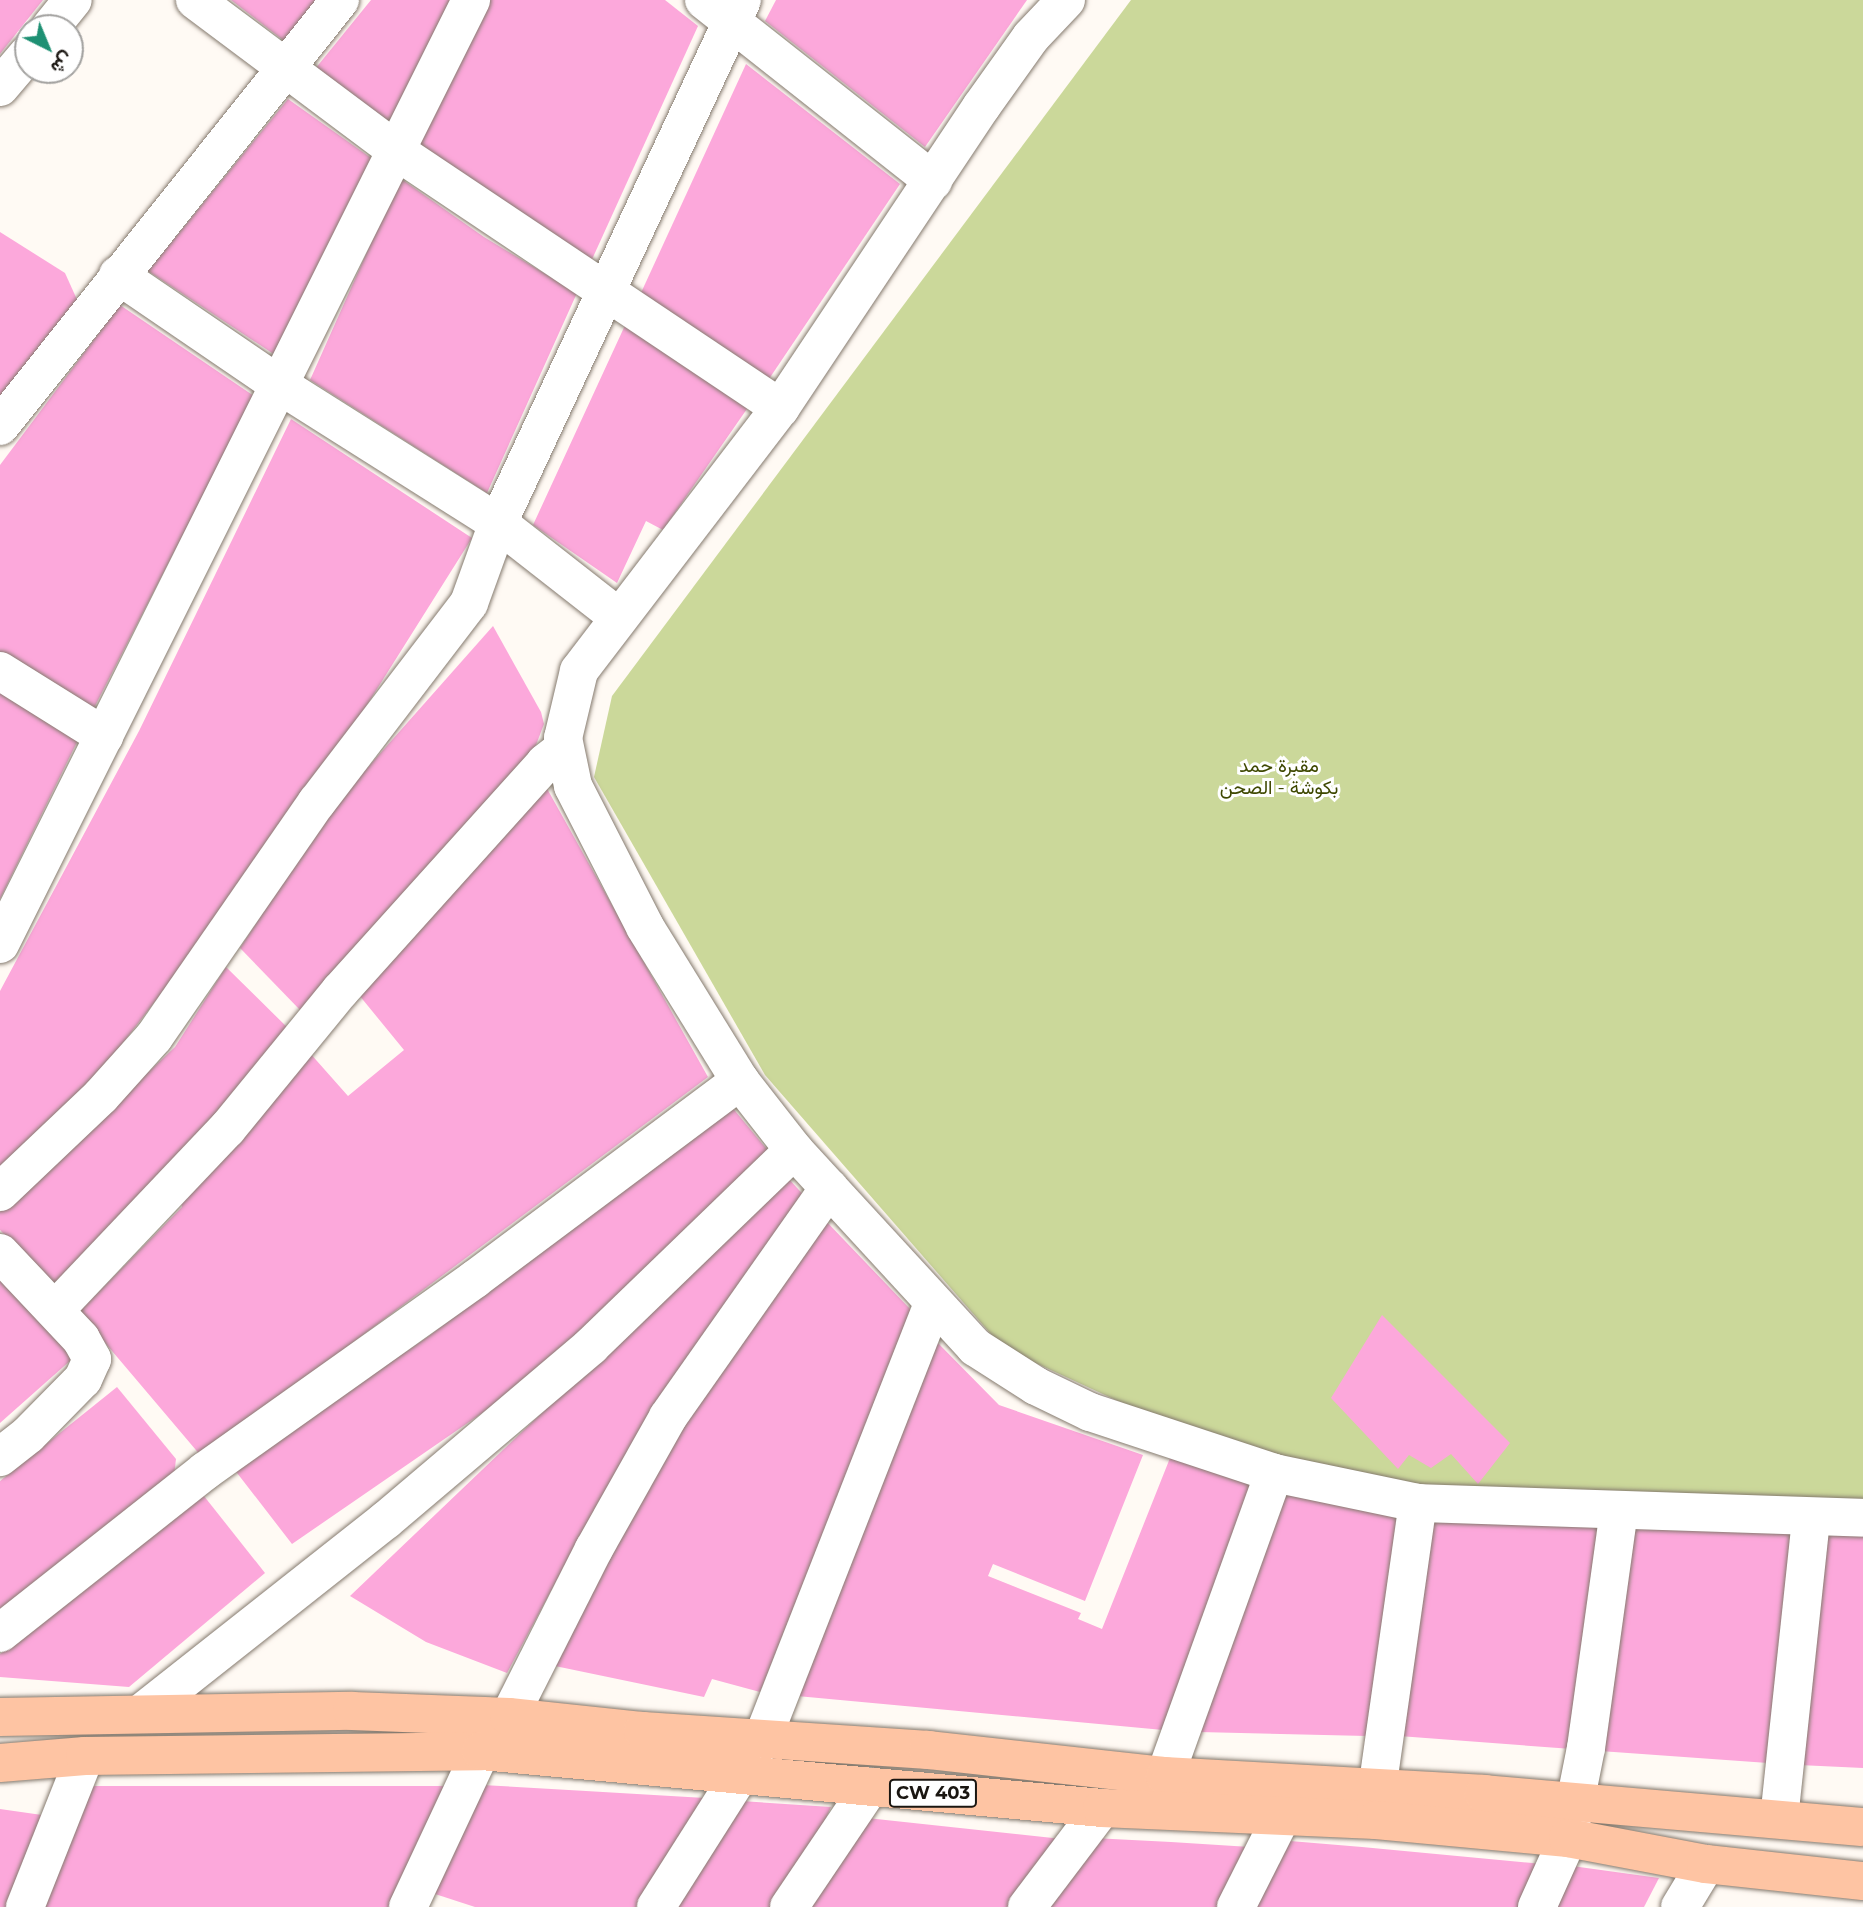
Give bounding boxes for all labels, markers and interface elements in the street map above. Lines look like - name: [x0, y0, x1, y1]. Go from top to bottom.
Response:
- north arrow: [14, 14, 84, 84]
- text: ش: [46, 47, 78, 79]
- park label: مقبرة حمد بكوشة - الصحن: [1220, 755, 1338, 799]
- road number: CW 403: [888, 1778, 978, 1808]

